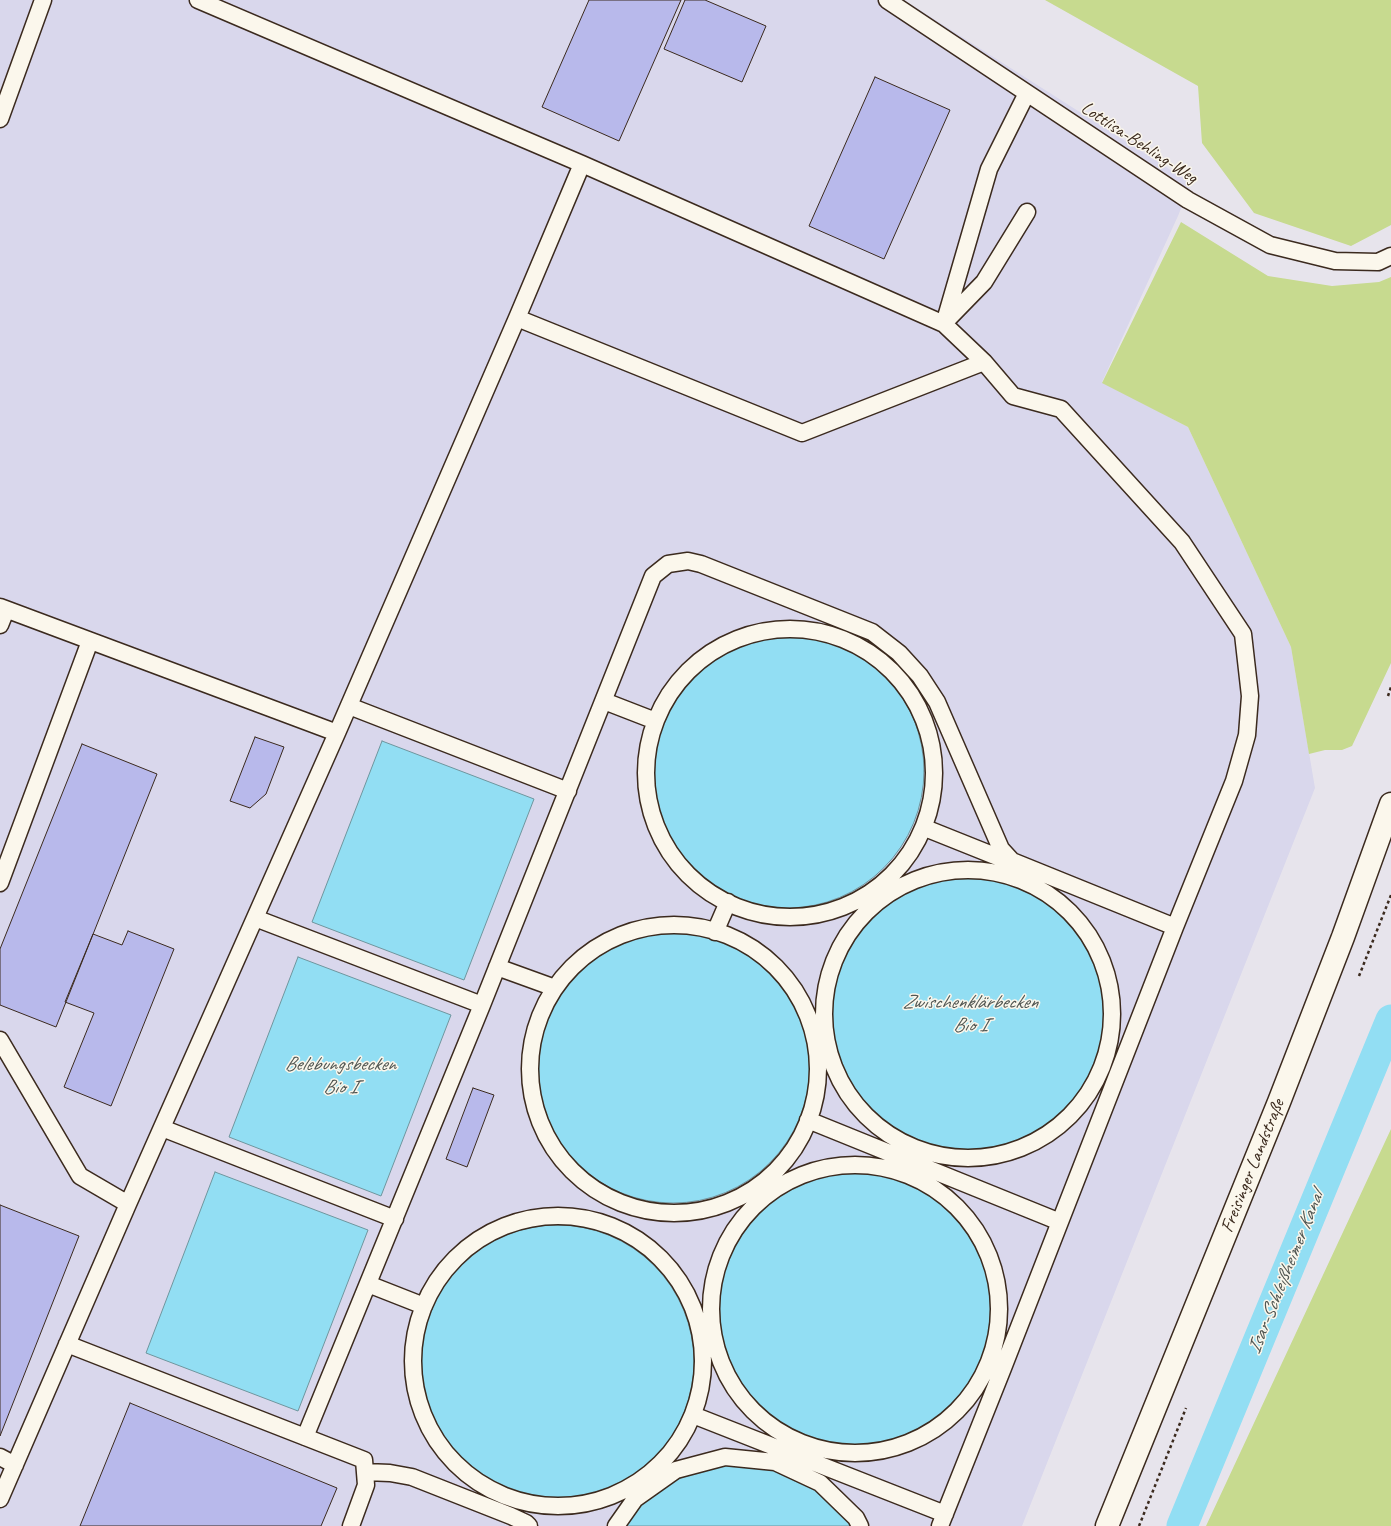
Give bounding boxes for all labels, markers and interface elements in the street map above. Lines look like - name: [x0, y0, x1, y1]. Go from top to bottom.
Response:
- street label: Lottlisa-Behling-Weg: [1076, 97, 1202, 189]
- water label: Zwischenklärbecken Bio I: [902, 991, 1038, 1038]
- water label: Belebungsbecken Bio I: [284, 1053, 396, 1100]
- street label: Freisinger Landstraße: [1216, 1096, 1290, 1236]
- water label: Isar-Schleißheimer Kanal: [1243, 1188, 1329, 1358]

